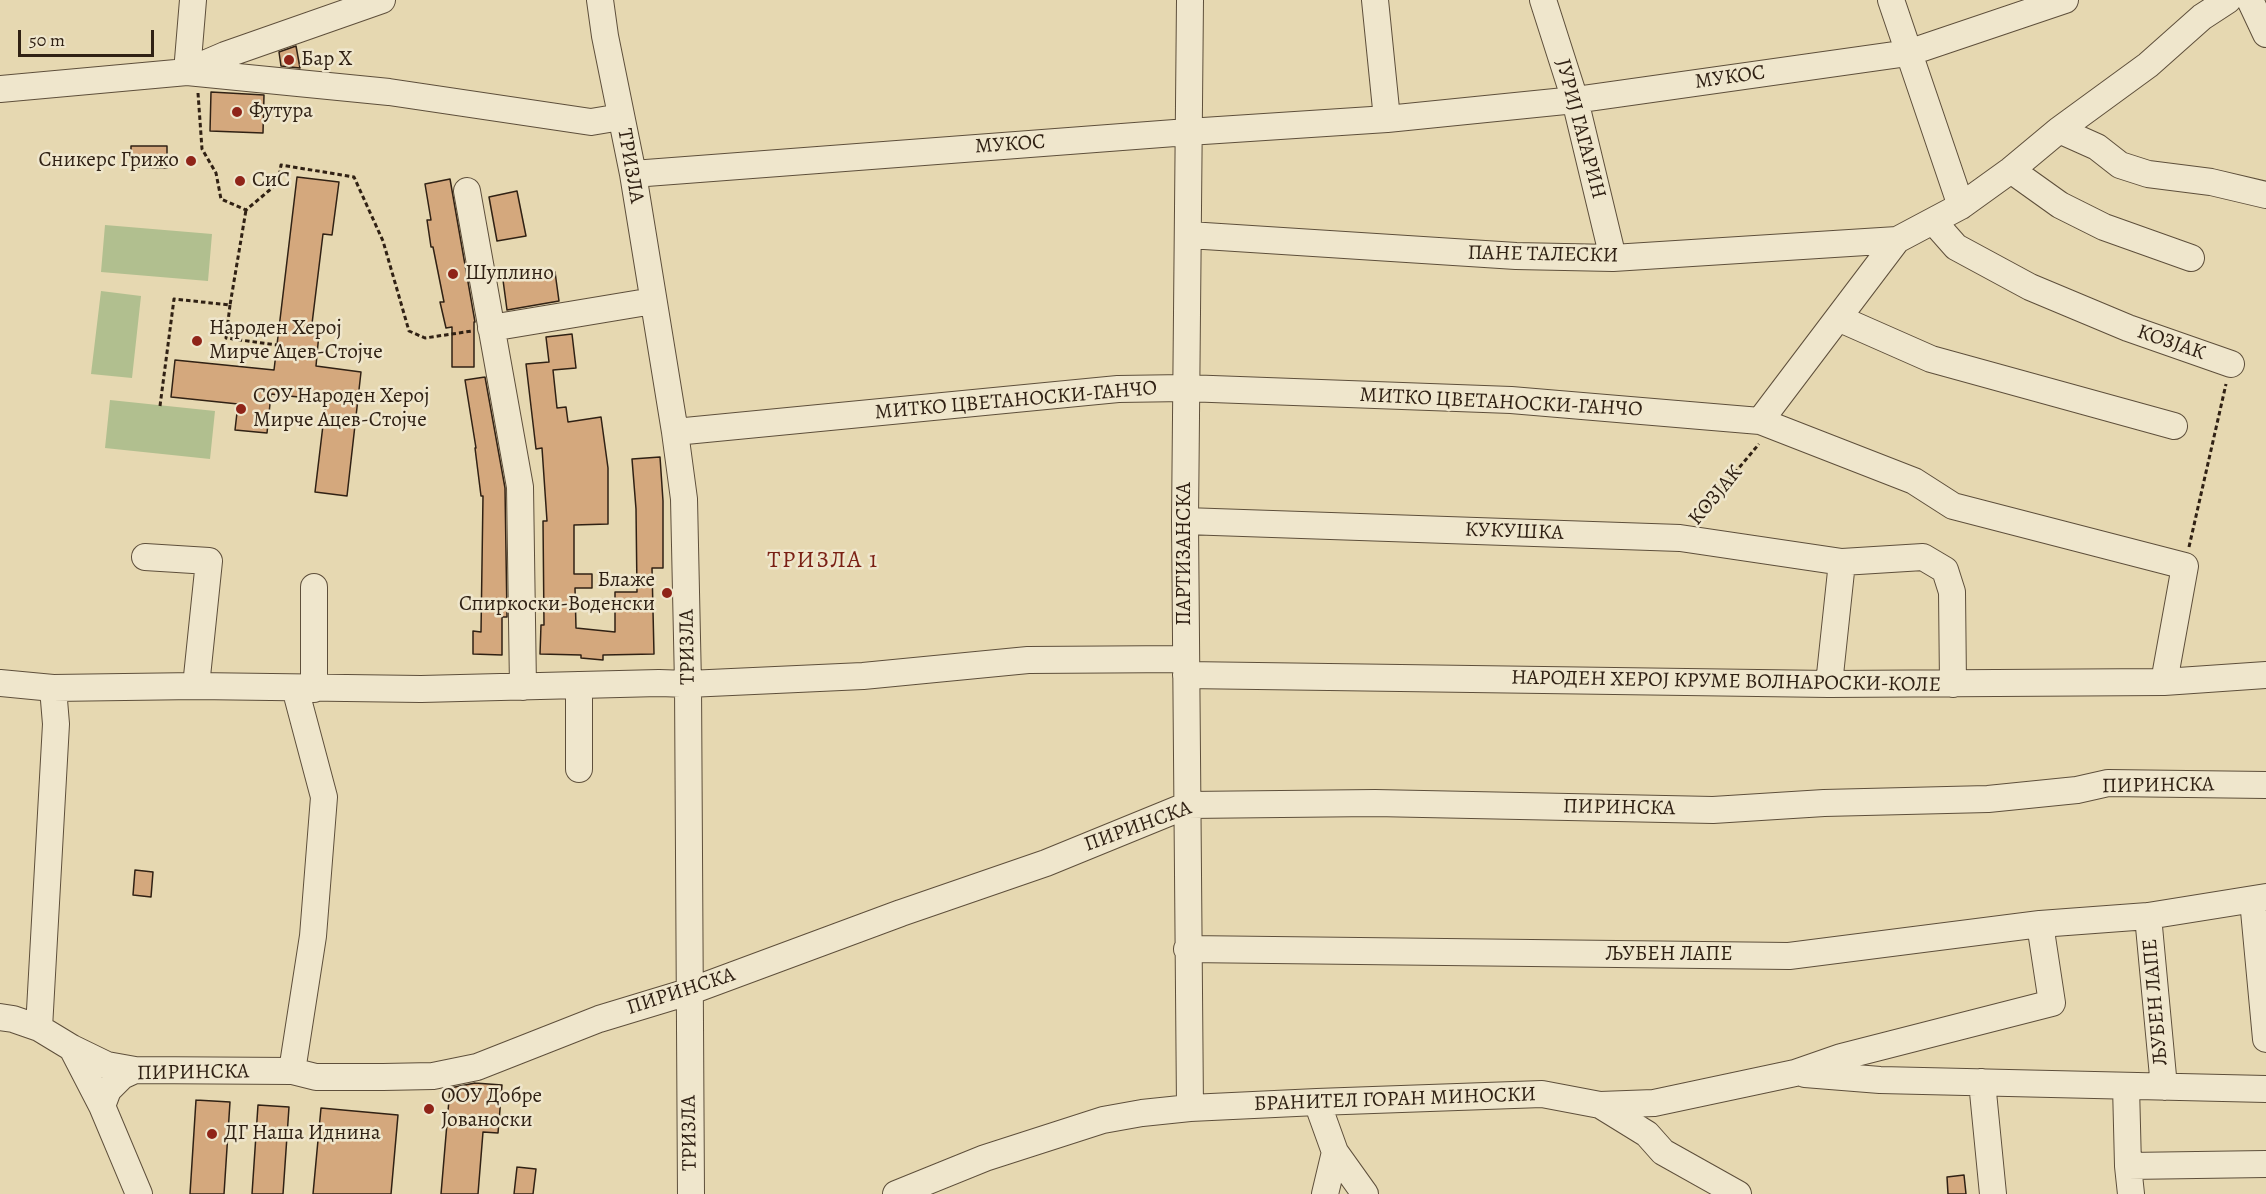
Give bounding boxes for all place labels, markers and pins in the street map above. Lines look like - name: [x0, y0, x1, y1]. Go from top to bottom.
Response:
- place label: Бар Х: [301, 47, 352, 73]
- marker: Бар Х: [282, 53, 296, 67]
- place label: Футура: [249, 99, 313, 125]
- marker: Футура: [230, 105, 244, 119]
- place label: Сникерс Грижо: [39, 148, 179, 174]
- marker: Сникерс Грижо: [184, 154, 198, 168]
- place label: СиС: [252, 168, 290, 194]
- marker: СиС: [233, 174, 247, 188]
- place label: Шуплино: [465, 261, 554, 287]
- marker: Шуплино: [446, 267, 460, 281]
- place label: Народен Херој Мирче Ацев-Стојче: [209, 316, 383, 366]
- marker: Народен Херој Мирче Ацев-Стојче: [190, 334, 204, 348]
- place label: СОУ Народен Херој Мирче Ацев-Стојче: [253, 384, 429, 434]
- marker: СОУ Народен Херој Мирче Ацев-Стојче: [234, 402, 248, 416]
- place label: Блаже Спиркоски-Воденски: [459, 568, 655, 618]
- marker: Блаже Спиркоски-Воденски: [660, 586, 674, 600]
- place label: ООУ Добре Јованоски: [441, 1084, 542, 1134]
- marker: ООУ Добре Јованоски: [422, 1102, 436, 1116]
- place label: ДГ Наша Иднина: [224, 1121, 381, 1147]
- marker: ДГ Наша Иднина: [205, 1127, 219, 1141]

